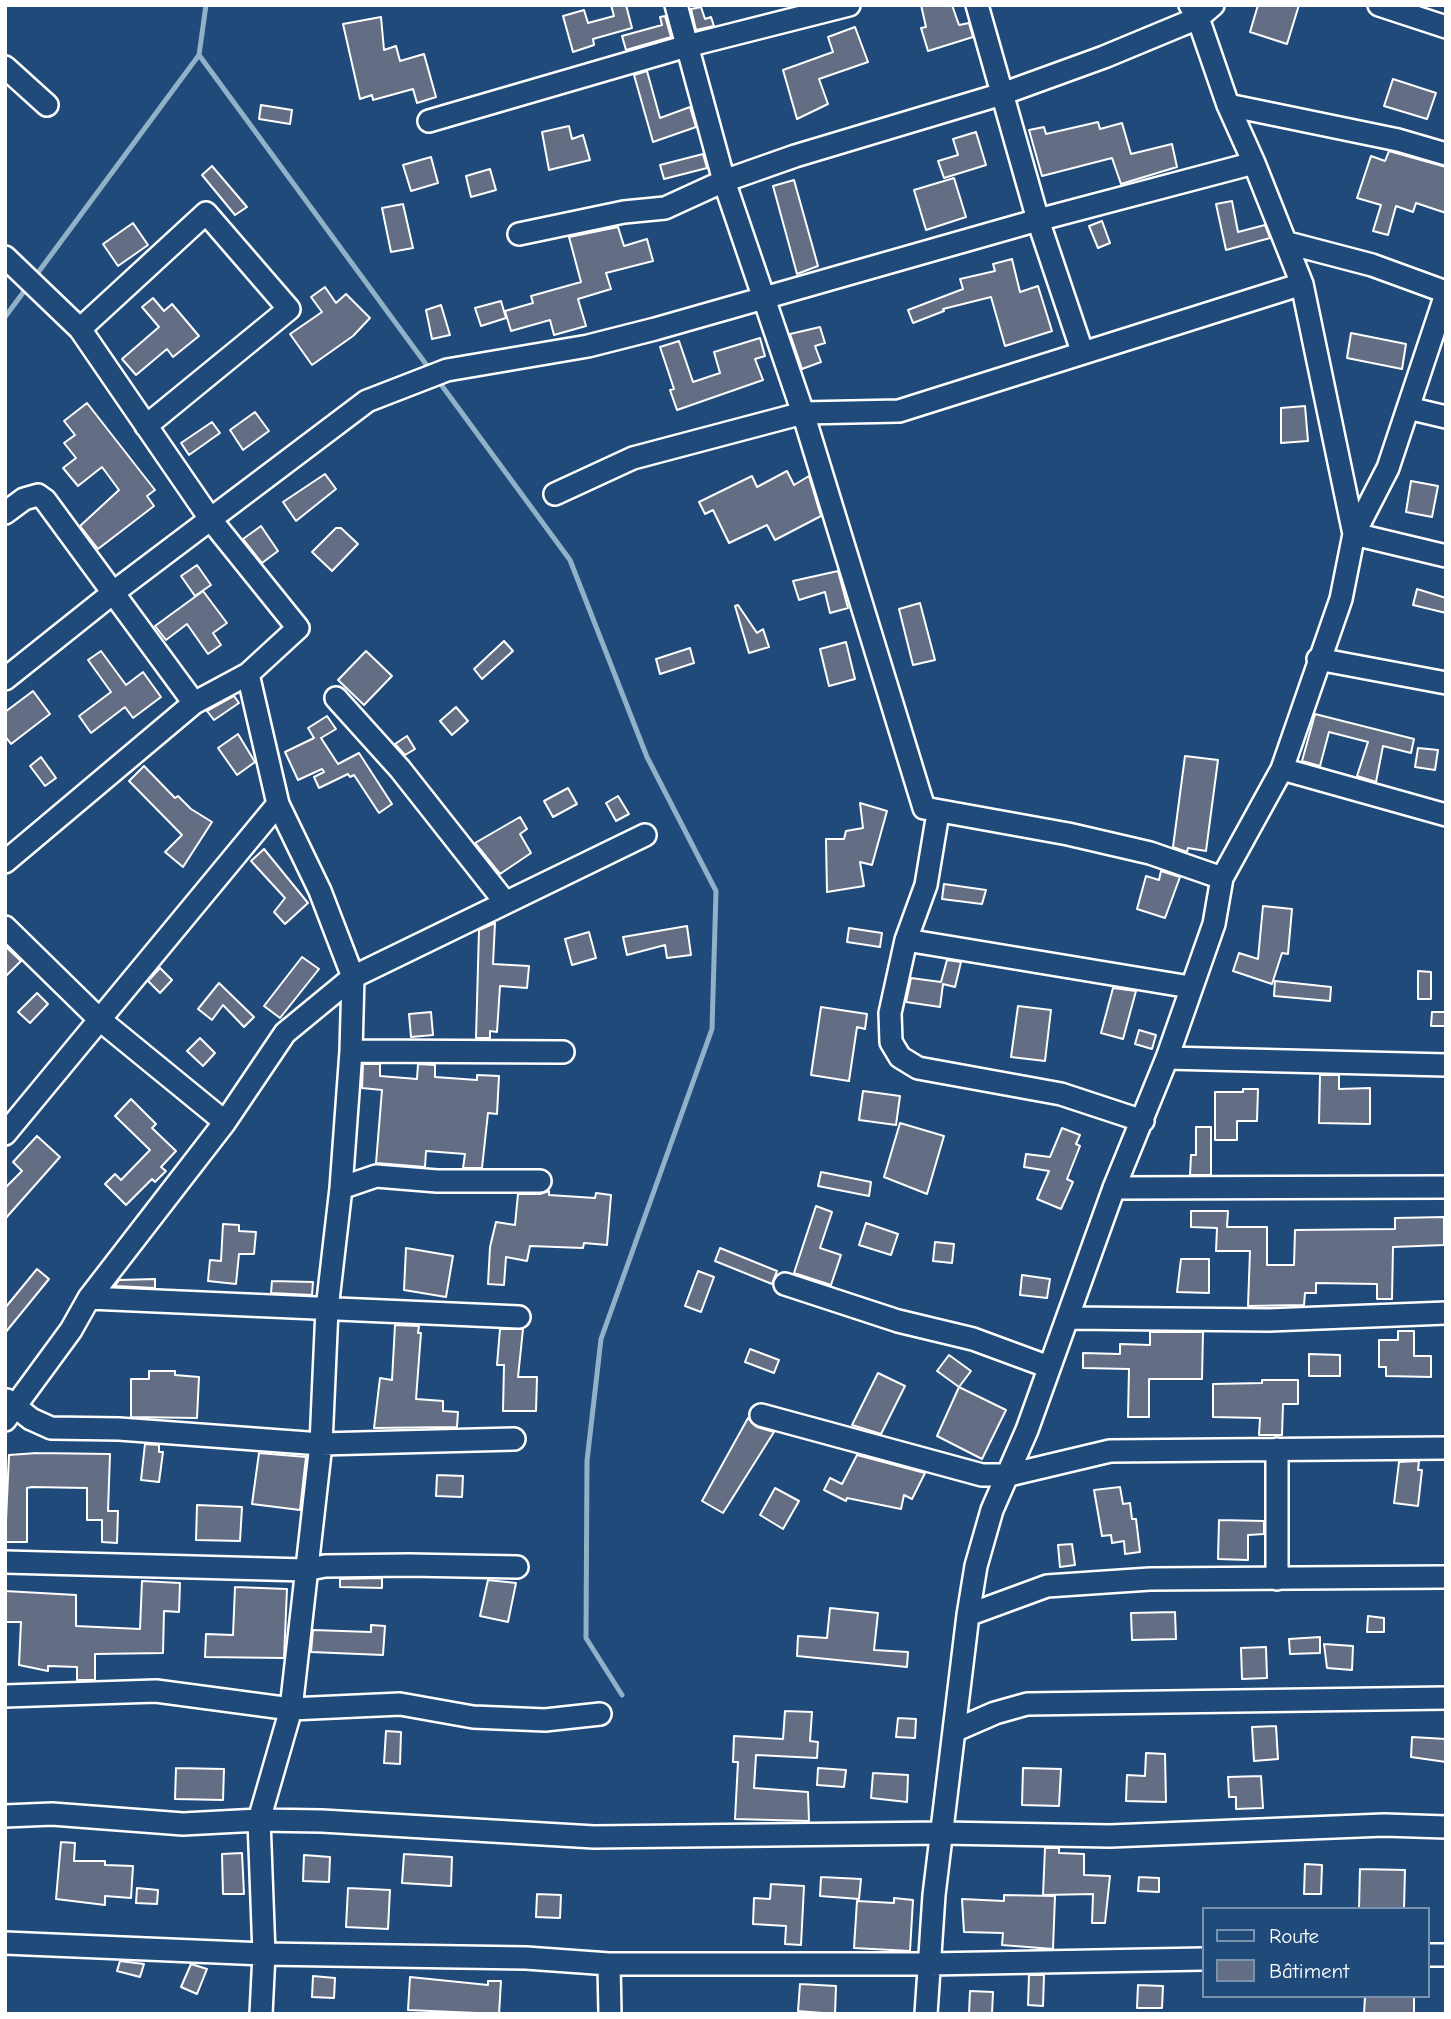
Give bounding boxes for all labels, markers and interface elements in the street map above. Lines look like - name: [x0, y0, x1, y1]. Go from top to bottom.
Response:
- legend: [1202, 1907, 1430, 1998]
- text: Route: [1269, 1924, 1319, 1948]
- text: Bâtiment: [1269, 1959, 1349, 1983]

